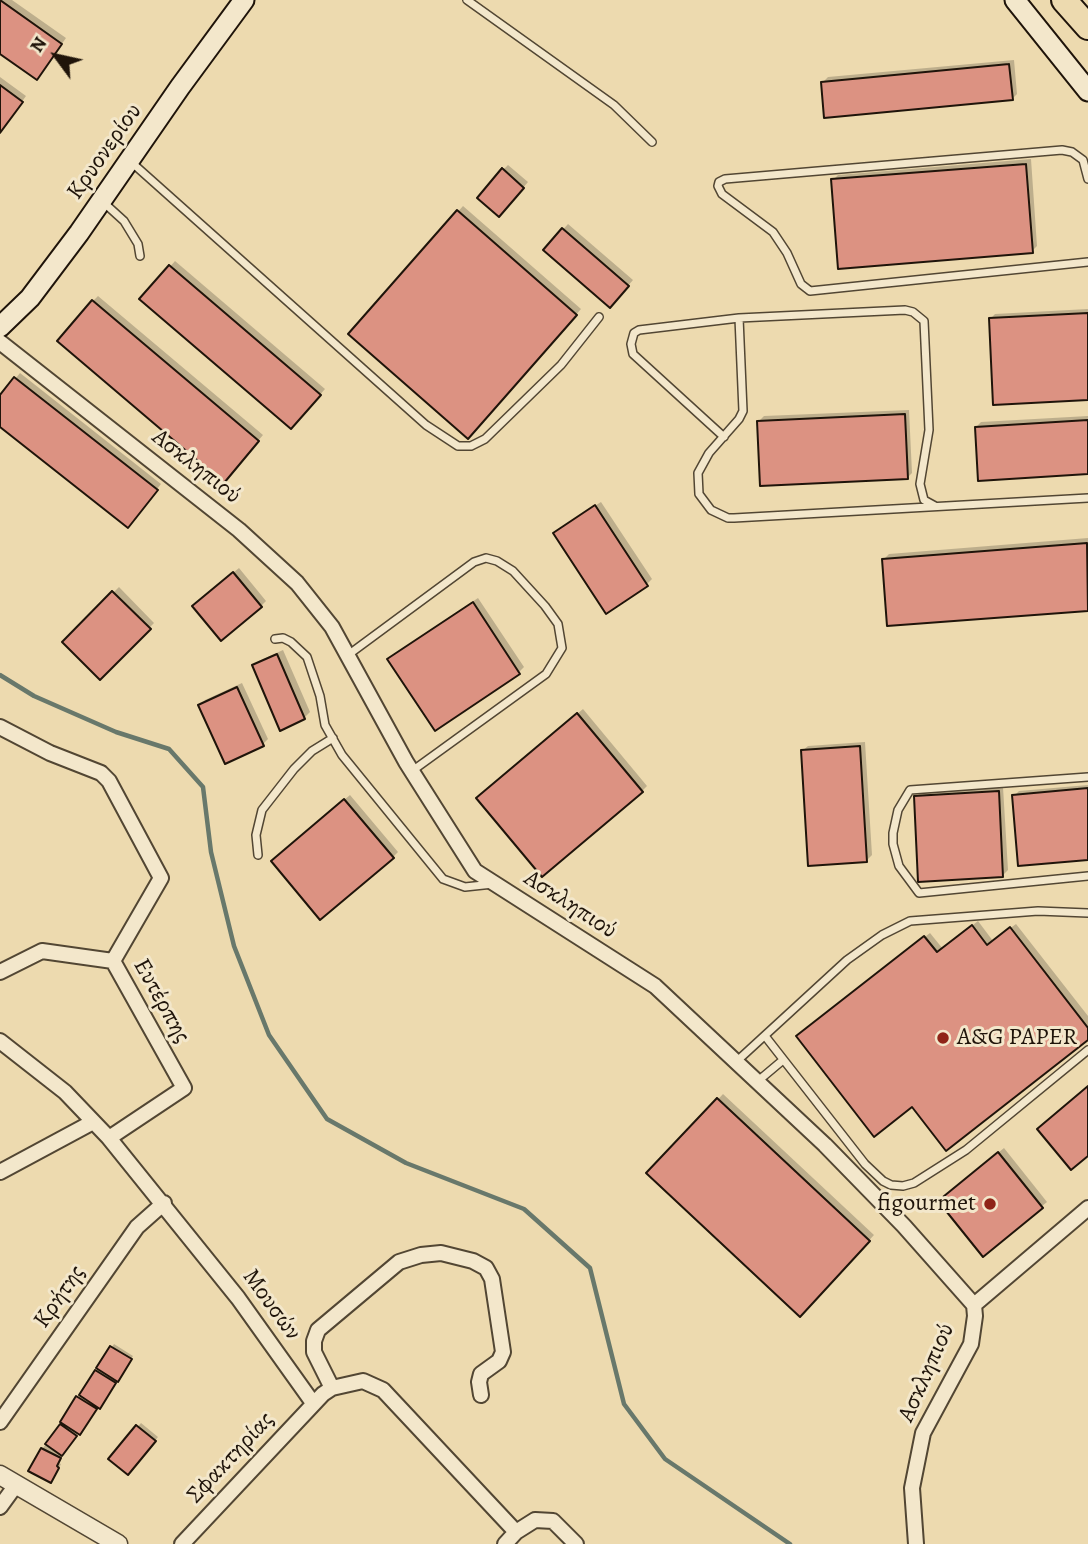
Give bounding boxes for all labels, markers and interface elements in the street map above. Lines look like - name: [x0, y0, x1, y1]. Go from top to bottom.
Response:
- north arrow: [21, 21, 91, 91]
- text: N: [24, 32, 53, 57]
- street label: Κρυονερίου: [61, 98, 149, 206]
- street label: Ασκληπιού: [146, 423, 246, 511]
- street label: Ασκληπιού: [518, 864, 622, 946]
- street label: Ευτέρπης: [126, 954, 196, 1048]
- place label: A&G PAPER: [957, 1024, 1077, 1052]
- marker: A&G PAPER: [935, 1030, 951, 1046]
- place label: figourmet: [877, 1190, 976, 1218]
- marker: figourmet: [982, 1196, 998, 1212]
- street label: Κρήτης: [28, 1260, 92, 1334]
- street label: Μουσών: [236, 1264, 306, 1346]
- street label: Ασκληπιού: [893, 1319, 961, 1427]
- street label: Σφακτηρίας: [181, 1406, 281, 1510]

